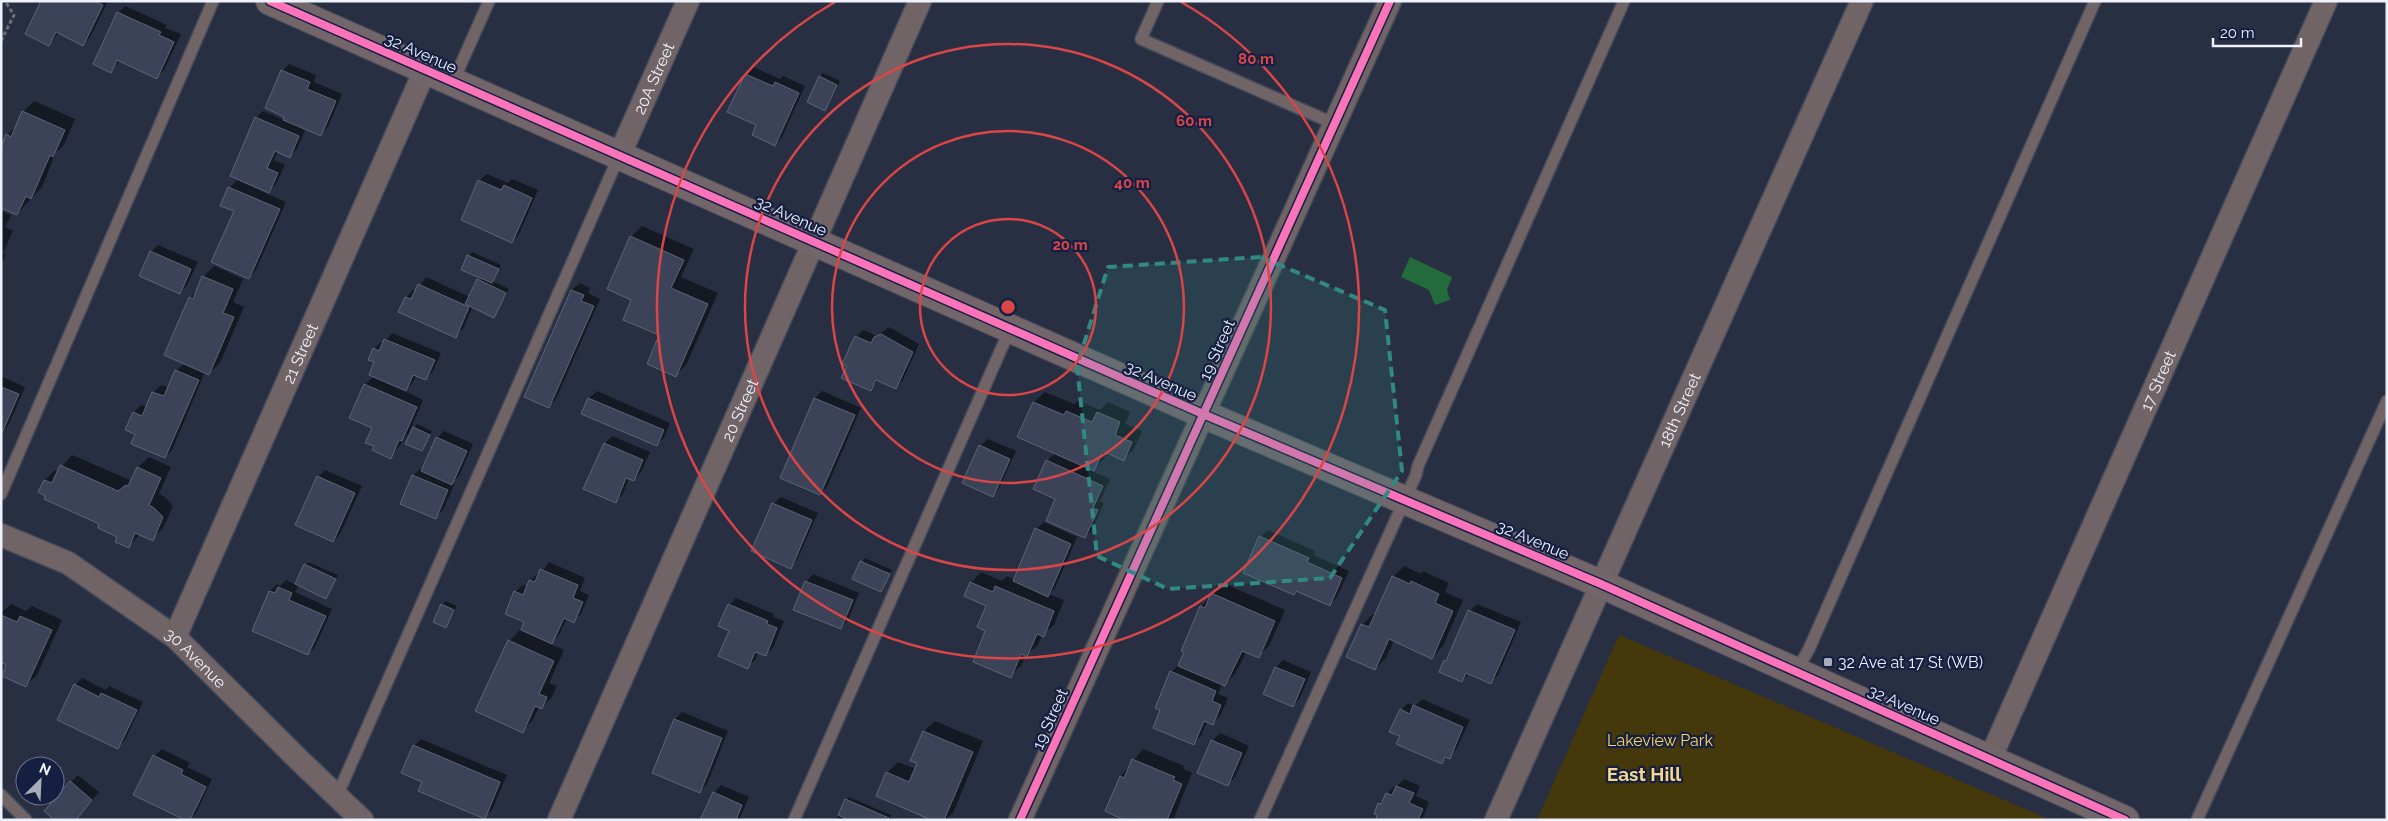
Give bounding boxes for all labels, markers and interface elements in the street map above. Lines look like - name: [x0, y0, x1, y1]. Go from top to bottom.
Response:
- scale bar: [2213, 15, 2300, 47]
- text: 20 m: [2220, 24, 2255, 42]
- street label: 32 Avenue: [382, 29, 460, 77]
- street label: 20A Street: [629, 39, 678, 117]
- text: 80 m: [1238, 50, 1274, 68]
- text: 60 m: [1176, 112, 1212, 130]
- text: 40 m: [1114, 174, 1150, 192]
- street label: 32 Avenue: [752, 192, 830, 240]
- text: 20 m: [1052, 236, 1088, 254]
- centre of rings: [999, 298, 1017, 316]
- street label: 19 Street: [1195, 316, 1239, 383]
- street label: 21 Street: [279, 320, 322, 386]
- street label: 17 Street: [2136, 347, 2180, 414]
- street label: 32 Avenue: [1122, 357, 1200, 405]
- street label: 18th Street: [1654, 369, 1704, 450]
- street label: 20 Street: [718, 375, 762, 444]
- street label: 32 Avenue: [1494, 516, 1572, 564]
- street label: 30 Avenue: [162, 624, 230, 692]
- place label: 32 Ave at 17 St (WB): [1838, 653, 1983, 672]
- marker: 32 Ave at 17 St (WB): [1822, 656, 1834, 668]
- street label: 32 Avenue: [1865, 681, 1943, 729]
- street label: 19 Street: [1028, 685, 1072, 752]
- park label: Lakeview Park: [1607, 731, 1713, 750]
- north arrow: [15, 756, 65, 806]
- text: N: [37, 760, 53, 779]
- district label: East Hill: [1607, 763, 1682, 785]

